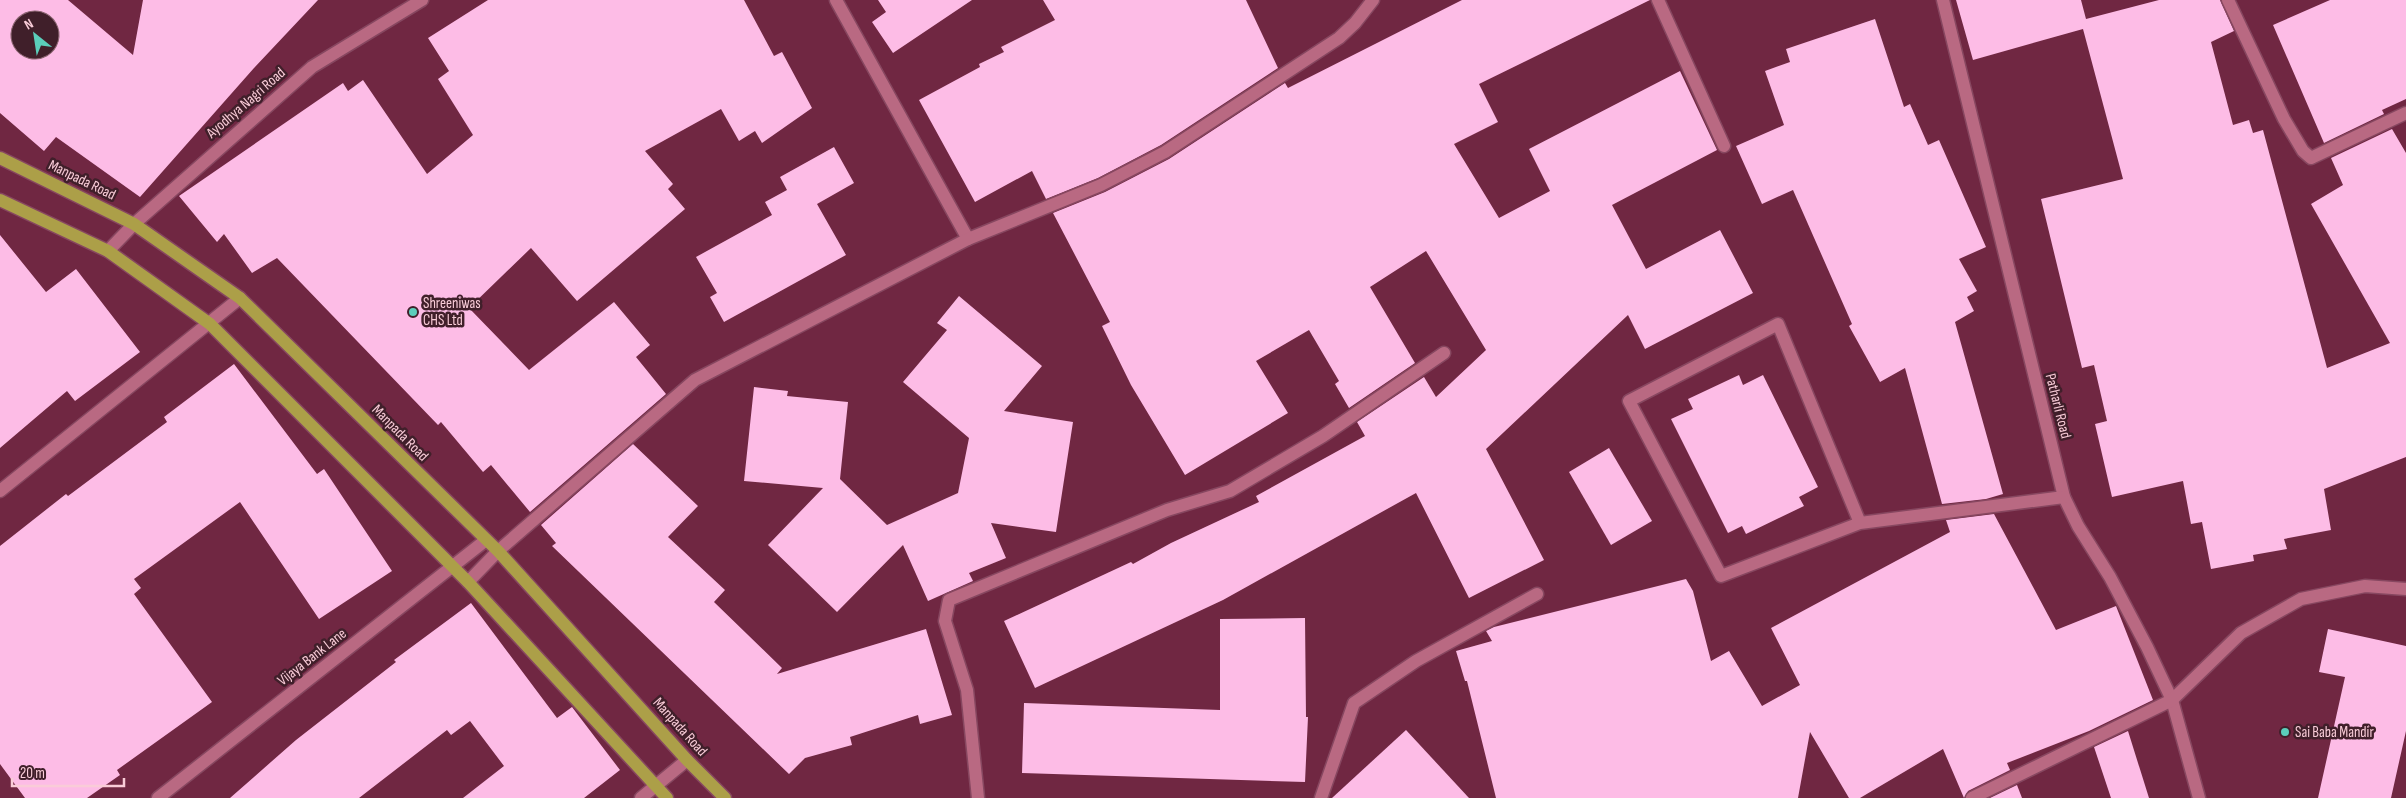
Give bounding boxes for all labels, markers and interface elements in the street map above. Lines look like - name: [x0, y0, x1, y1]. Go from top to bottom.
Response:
- north arrow: [10, 10, 60, 60]
- text: N: [21, 15, 36, 33]
- street label: Ayodhya Nagri Road: [202, 64, 289, 143]
- street label: Manpada Road: [45, 156, 119, 204]
- place label: Shreeniwas CHS Ltd: [423, 294, 481, 330]
- marker: Shreeniwas CHS Ltd: [407, 306, 419, 318]
- street label: Patharli Road: [2041, 372, 2075, 440]
- street label: Manpada Road: [368, 401, 432, 465]
- street label: Vijaya Bank Lane: [274, 624, 350, 690]
- street label: Manpada Road: [649, 694, 711, 760]
- place label: Sai Baba Mandir: [2295, 723, 2374, 742]
- marker: Sai Baba Mandir: [2279, 726, 2291, 738]
- scale bar: [12, 756, 125, 788]
- text: 20 m: [20, 764, 45, 783]

